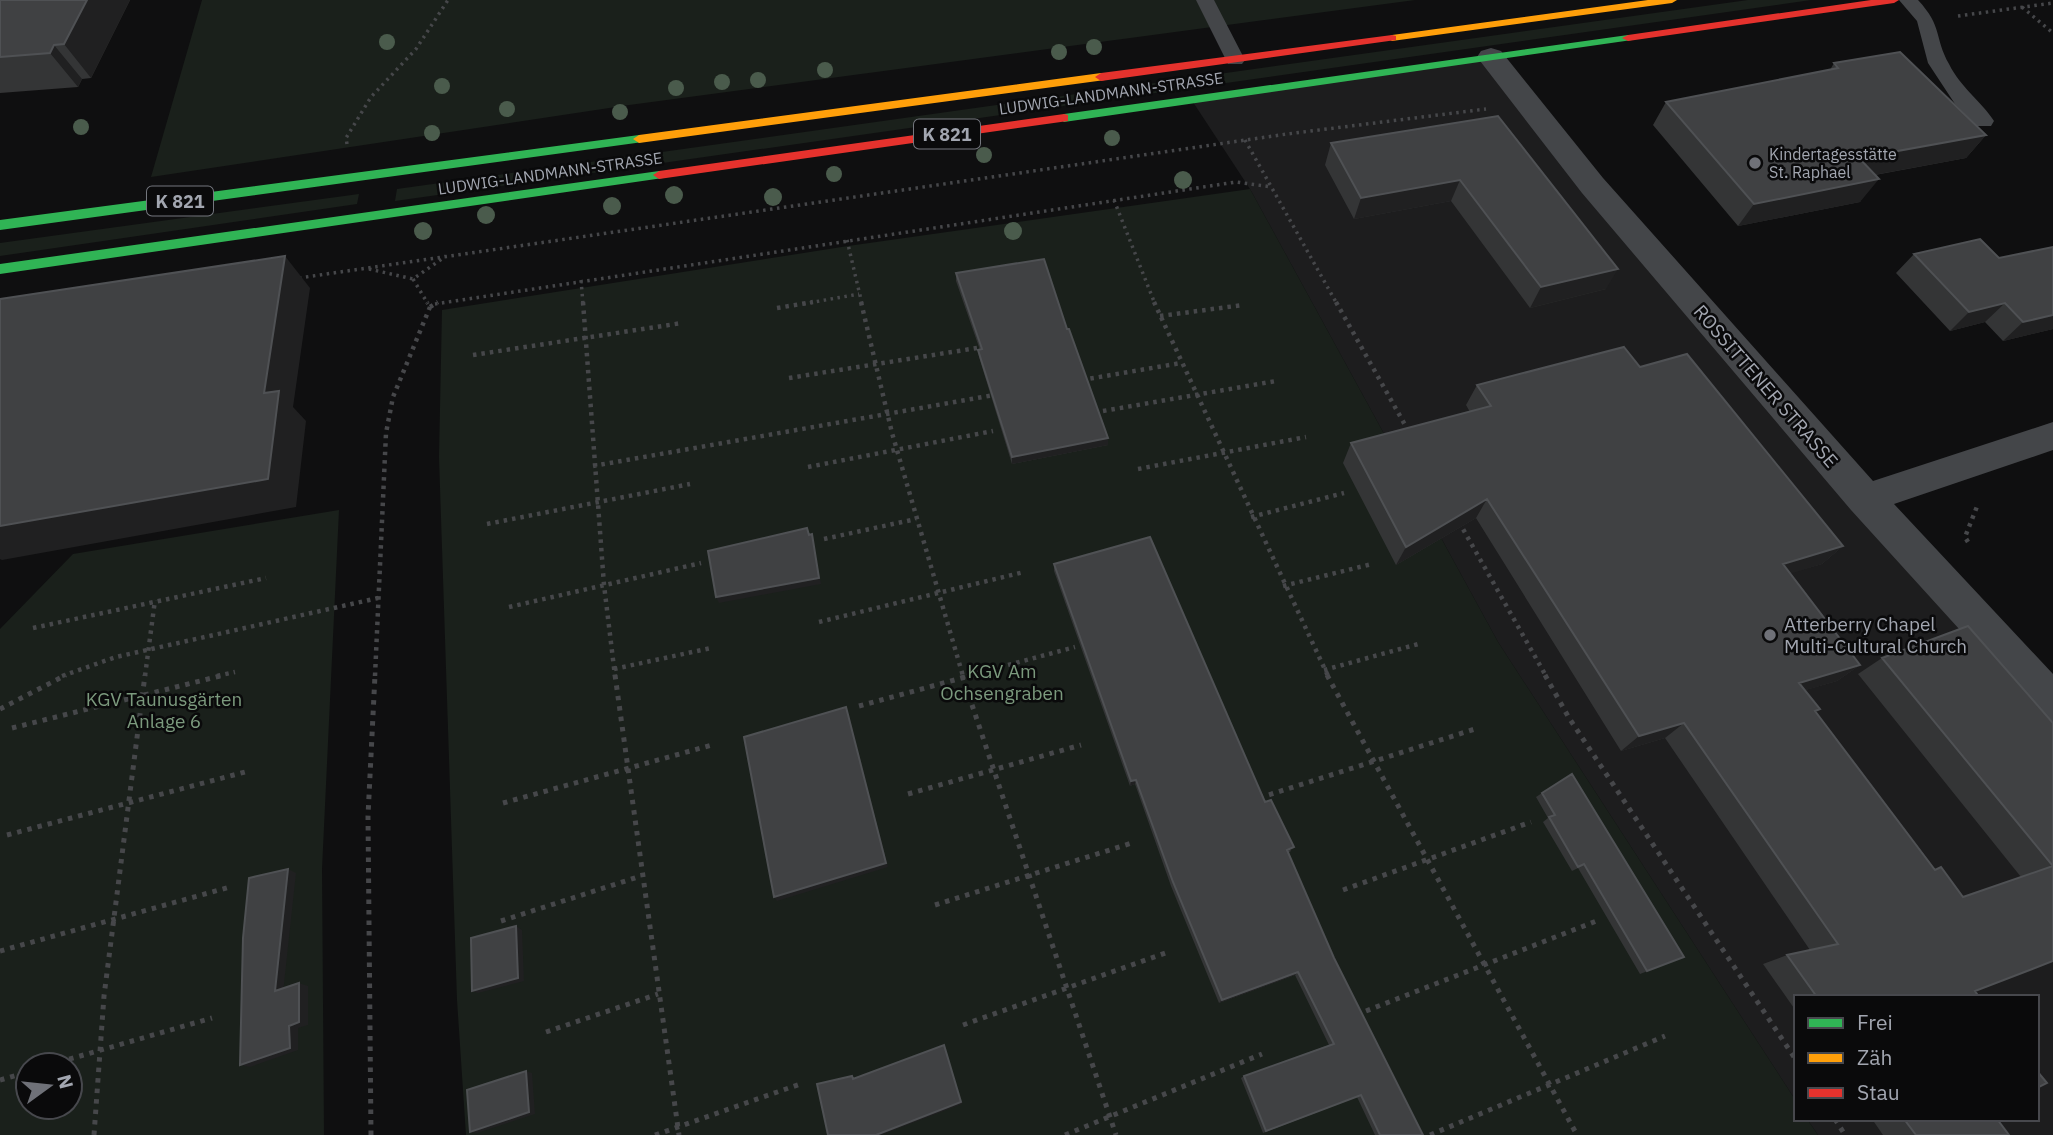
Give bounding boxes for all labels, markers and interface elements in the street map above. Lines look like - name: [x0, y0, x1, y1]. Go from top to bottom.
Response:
- street label: LUDWIG-LANDMANN-STRASSE: [997, 67, 1225, 119]
- road number: K 821: [914, 119, 980, 148]
- place label: Kindertagesstätte St. Raphael: [1769, 144, 1897, 182]
- street label: LUDWIG-LANDMANN-STRASSE: [436, 147, 664, 199]
- marker: Kindertagesstätte St. Raphael: [1747, 155, 1763, 171]
- road number: K 821: [147, 186, 213, 216]
- street label: ROSSITTENER STRASSE: [1689, 300, 1843, 472]
- place label: Atterberry Chapel Multi-Cultural Church: [1784, 612, 1967, 658]
- marker: Atterberry Chapel Multi-Cultural Church: [1762, 627, 1778, 643]
- park label: KGV Am Ochsengraben: [940, 659, 1064, 705]
- park label: KGV Taunusgärten Anlage 6: [86, 687, 242, 733]
- legend: [1794, 995, 2039, 1121]
- text: Frei: [1857, 1008, 1893, 1036]
- text: Zäh: [1857, 1043, 1892, 1071]
- north arrow: [14, 1051, 84, 1121]
- text: N: [52, 1072, 79, 1091]
- text: Stau: [1857, 1078, 1900, 1106]

